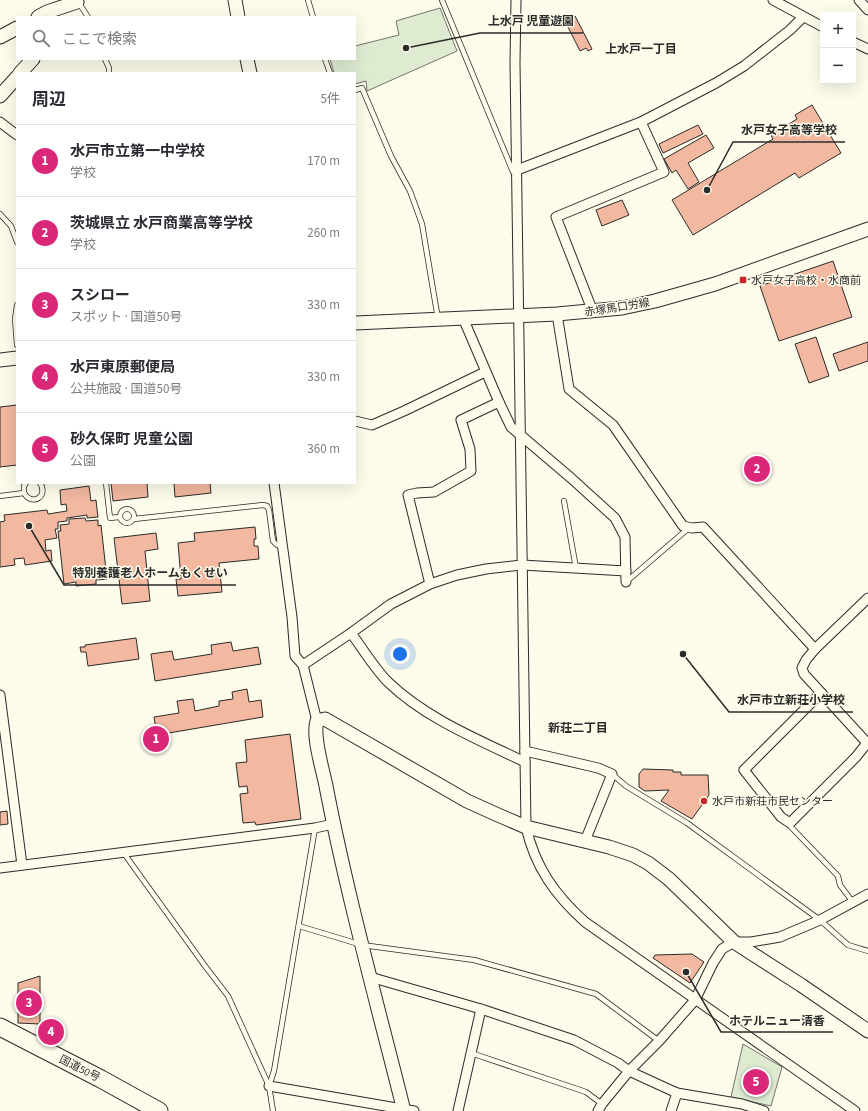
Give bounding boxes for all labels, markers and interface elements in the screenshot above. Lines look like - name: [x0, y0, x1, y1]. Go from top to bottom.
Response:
- callout: 上水戸 児童遊園: [480, 9, 583, 33]
- map controls: [820, 12, 856, 84]
- button: +: [820, 12, 856, 48]
- text: 上水戸 児童遊園: [488, 13, 574, 30]
- search box: [16, 16, 356, 60]
- icon: search: [30, 27, 52, 49]
- text: ここで検索: [62, 29, 137, 50]
- district label: 上水戸一丁目: [605, 41, 677, 58]
- button: −: [820, 48, 856, 84]
- text: 周辺: [32, 88, 66, 112]
- text: 5件: [321, 90, 340, 108]
- callout: 水戸女子高等学校: [733, 118, 845, 142]
- text: 水戸女子高等学校: [741, 122, 837, 139]
- text: 水戸市立第一中学校: [70, 141, 205, 162]
- text: 1: [42, 152, 48, 170]
- text: 170 m: [307, 152, 340, 170]
- text: 学校: [70, 164, 96, 182]
- text: 茨城県立 水戸商業高等学校: [70, 213, 253, 234]
- text: 2: [42, 224, 48, 242]
- text: 260 m: [307, 224, 340, 242]
- text: 学校: [70, 236, 96, 254]
- place label: 水戸女子高校・水商前: [751, 273, 861, 288]
- marker: 水戸女子高校・水商前: [738, 275, 748, 285]
- text: スシロー: [70, 285, 130, 306]
- street label: 赤塚馬口労線: [583, 295, 651, 320]
- text: 3: [42, 296, 48, 314]
- text: 330 m: [307, 296, 340, 314]
- text: スポット · 国道50号: [70, 308, 182, 326]
- text: 水戸東原郵便局: [70, 357, 175, 378]
- text: 4: [42, 368, 48, 386]
- text: 330 m: [307, 368, 340, 386]
- text: 公共施設 · 国道50号: [70, 380, 182, 398]
- text: 砂久保町 児童公園: [70, 429, 193, 450]
- text: 5: [42, 440, 48, 458]
- text: 360 m: [307, 440, 340, 458]
- text: 公園: [70, 452, 96, 470]
- pin: 2: [744, 454, 770, 484]
- callout: 特別養護老人ホームもくせい: [64, 561, 236, 585]
- text: 特別養護老人ホームもくせい: [72, 565, 228, 582]
- your location: [390, 644, 410, 664]
- callout: 水戸市立新荘小学校: [729, 688, 853, 712]
- text: 水戸市立新荘小学校: [737, 692, 845, 709]
- district label: 新荘二丁目: [548, 720, 608, 737]
- pin: 1: [143, 724, 169, 754]
- place label: 水戸市新荘市民センター: [712, 794, 833, 809]
- marker: 水戸市新荘市民センター: [699, 796, 709, 806]
- pin: 3: [16, 988, 42, 1018]
- callout: ホテルニュー清香: [721, 1008, 833, 1032]
- text: ホテルニュー清香: [729, 1013, 825, 1030]
- pin: 4: [38, 1017, 64, 1047]
- street label: 国道50号: [57, 1052, 103, 1085]
- pin: 5: [743, 1067, 769, 1097]

